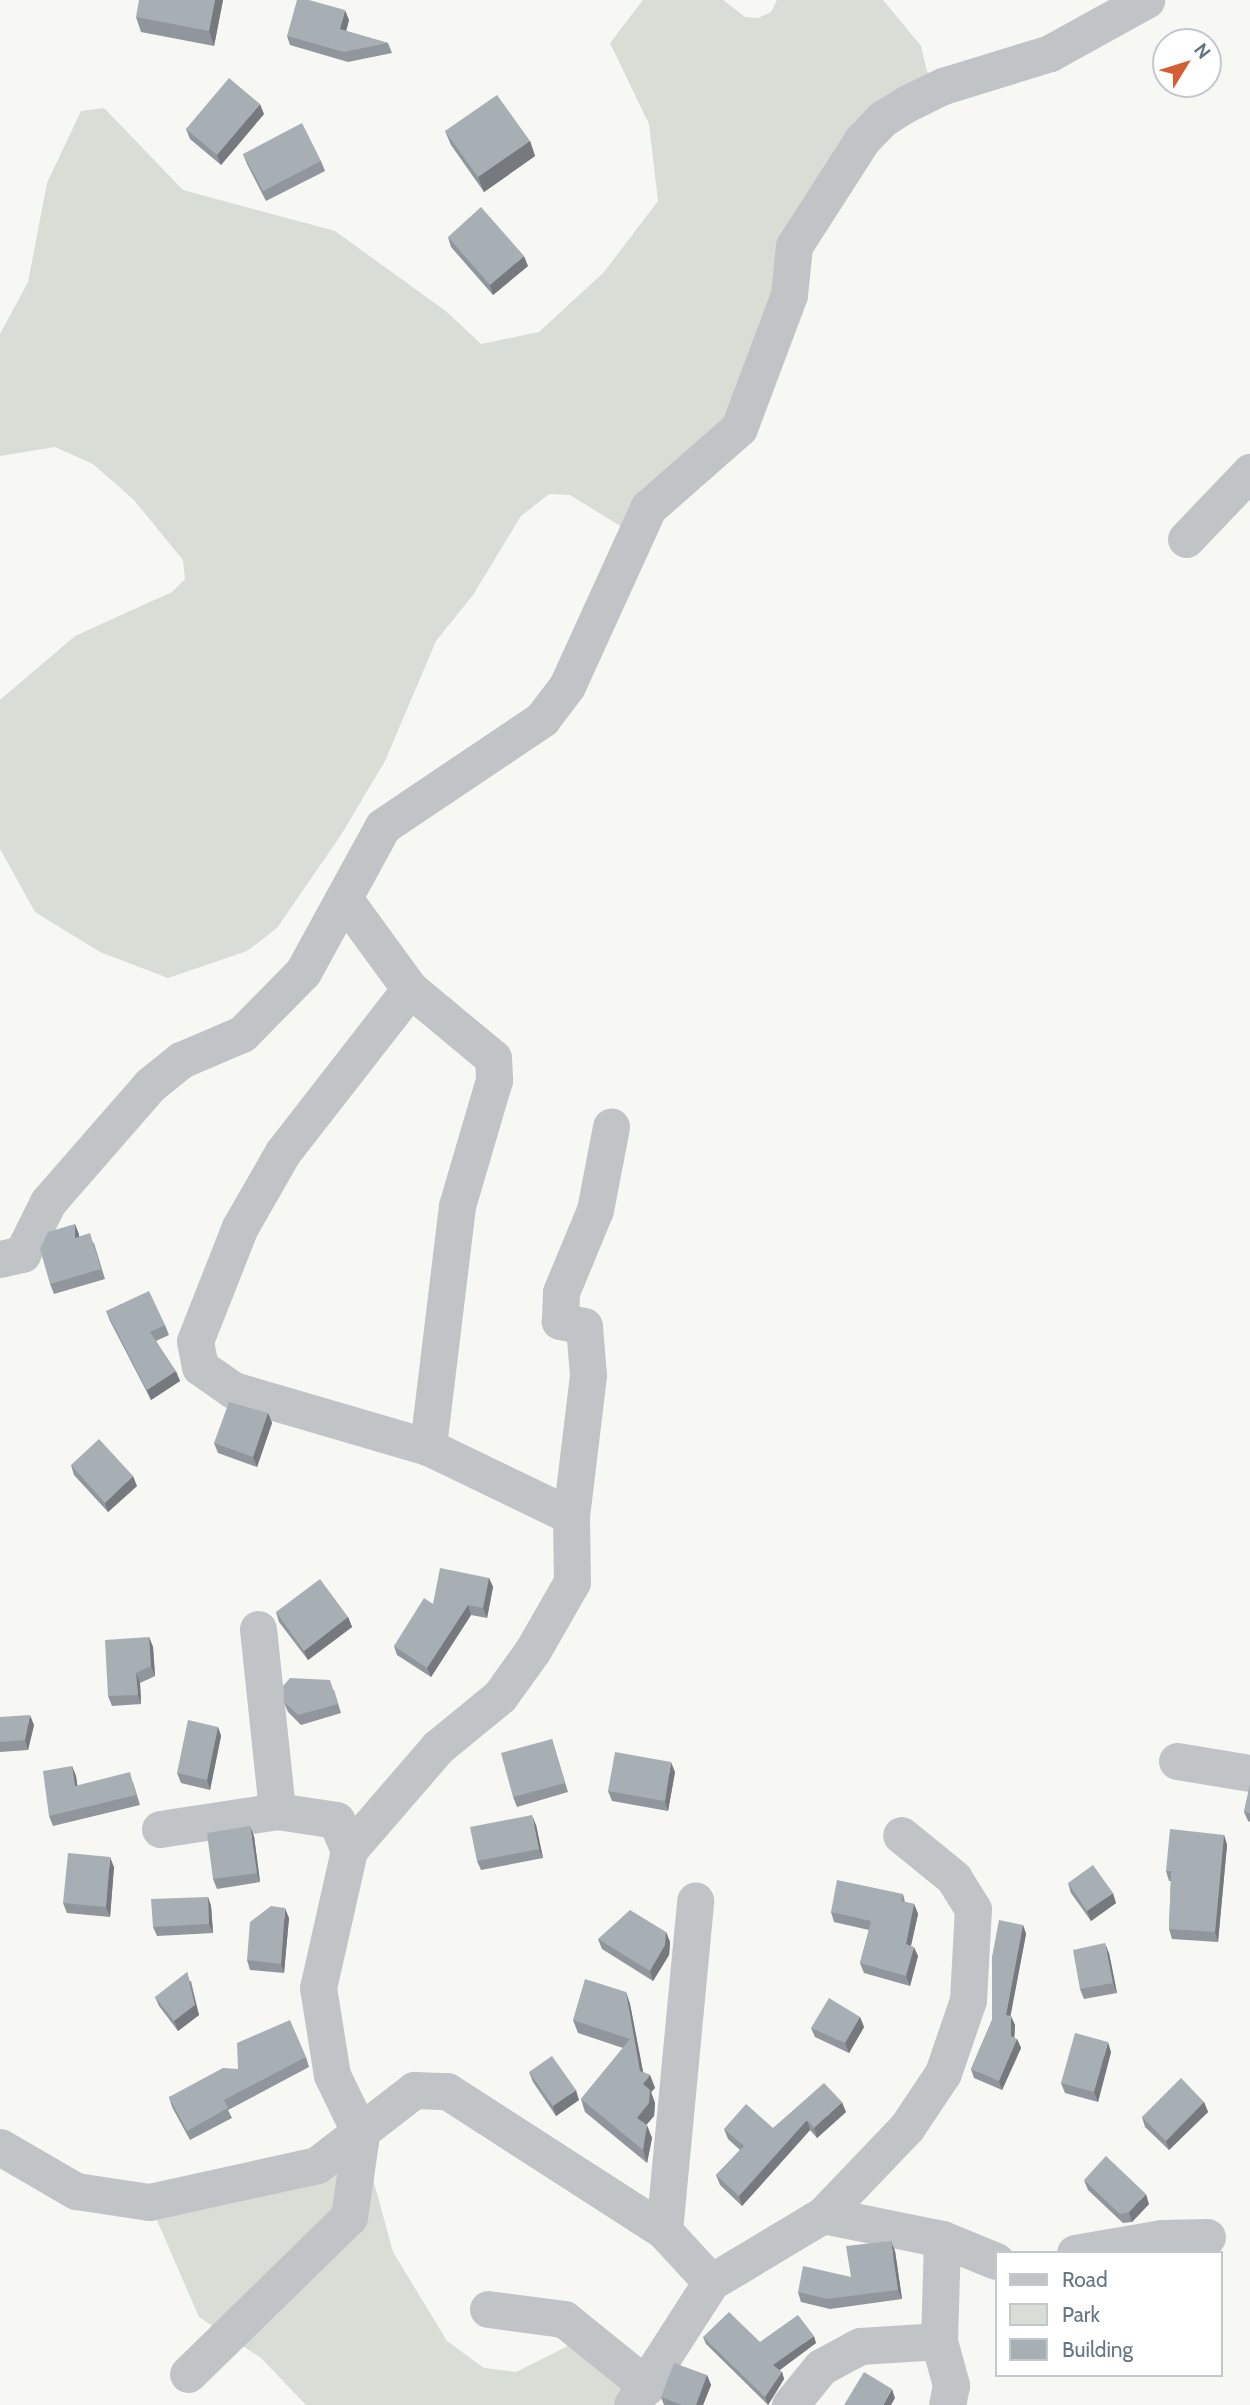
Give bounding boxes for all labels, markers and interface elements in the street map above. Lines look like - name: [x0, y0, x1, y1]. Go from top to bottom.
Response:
- north arrow: [1152, 28, 1222, 98]
- text: N: [1189, 39, 1216, 63]
- legend: [995, 2251, 1222, 2377]
- text: Road: [1062, 2267, 1108, 2292]
- text: Park: [1062, 2302, 1100, 2327]
- text: Building: [1062, 2337, 1133, 2362]

